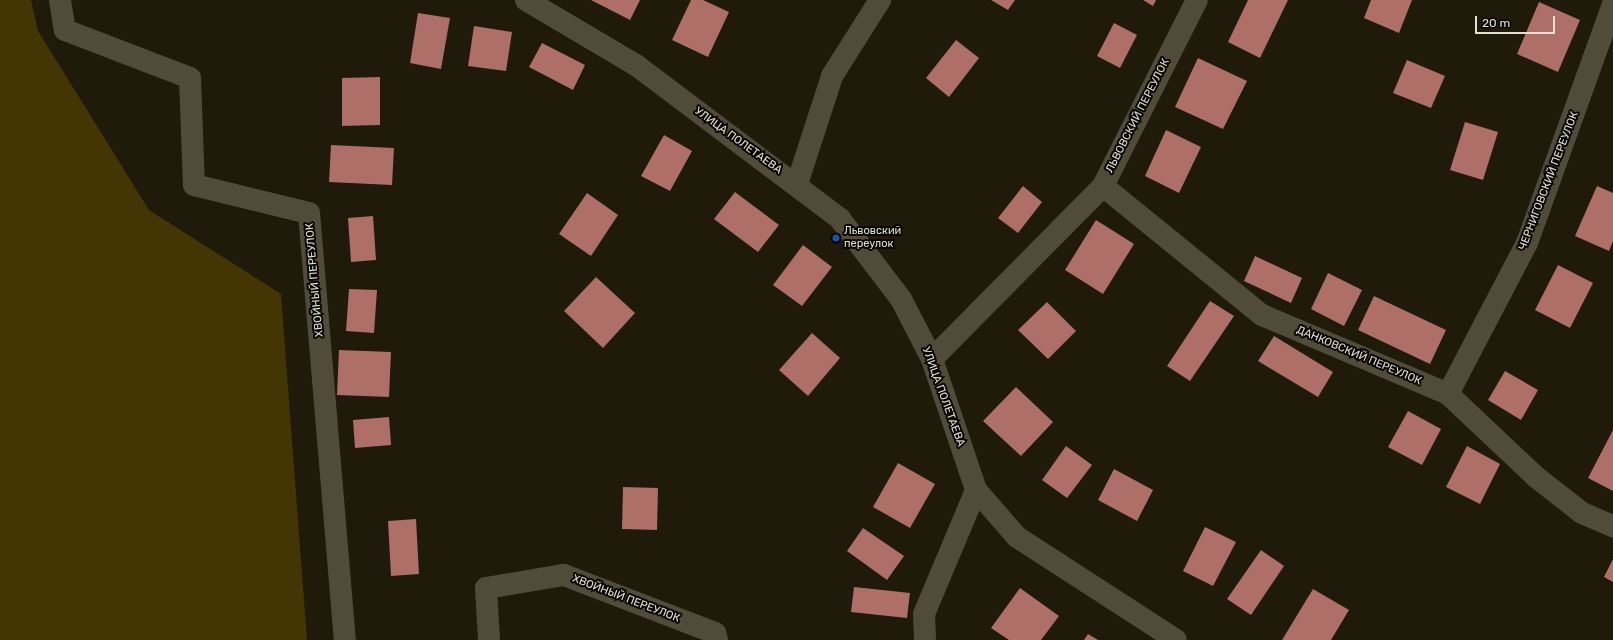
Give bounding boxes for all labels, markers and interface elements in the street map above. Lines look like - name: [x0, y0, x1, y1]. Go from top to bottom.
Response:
- scale bar: [1477, 8, 1557, 34]
- text: 20 m: [1482, 16, 1510, 30]
- street label: ЛЬВОВСКИЙ ПЕРЕУЛОК: [1103, 57, 1173, 175]
- street label: УЛИЦА ПОЛЕТАЕВА: [692, 105, 784, 177]
- street label: ЧЕРНИГОВСКИЙ ПЕРЕУЛОК: [1516, 110, 1582, 252]
- street label: ХВОЙНЫЙ ПЕРЕУЛОК: [303, 222, 327, 338]
- place label: Львовский переулок: [844, 225, 901, 251]
- marker: Львовский переулок: [831, 233, 841, 243]
- street label: ДАНКОВСКИЙ ПЕРЕУЛОК: [1295, 324, 1423, 388]
- street label: УЛИЦА ПОЛЕТАЕВА: [919, 345, 967, 449]
- street label: ХВОЙНЫЙ ПЕРЕУЛОК: [570, 572, 682, 626]

